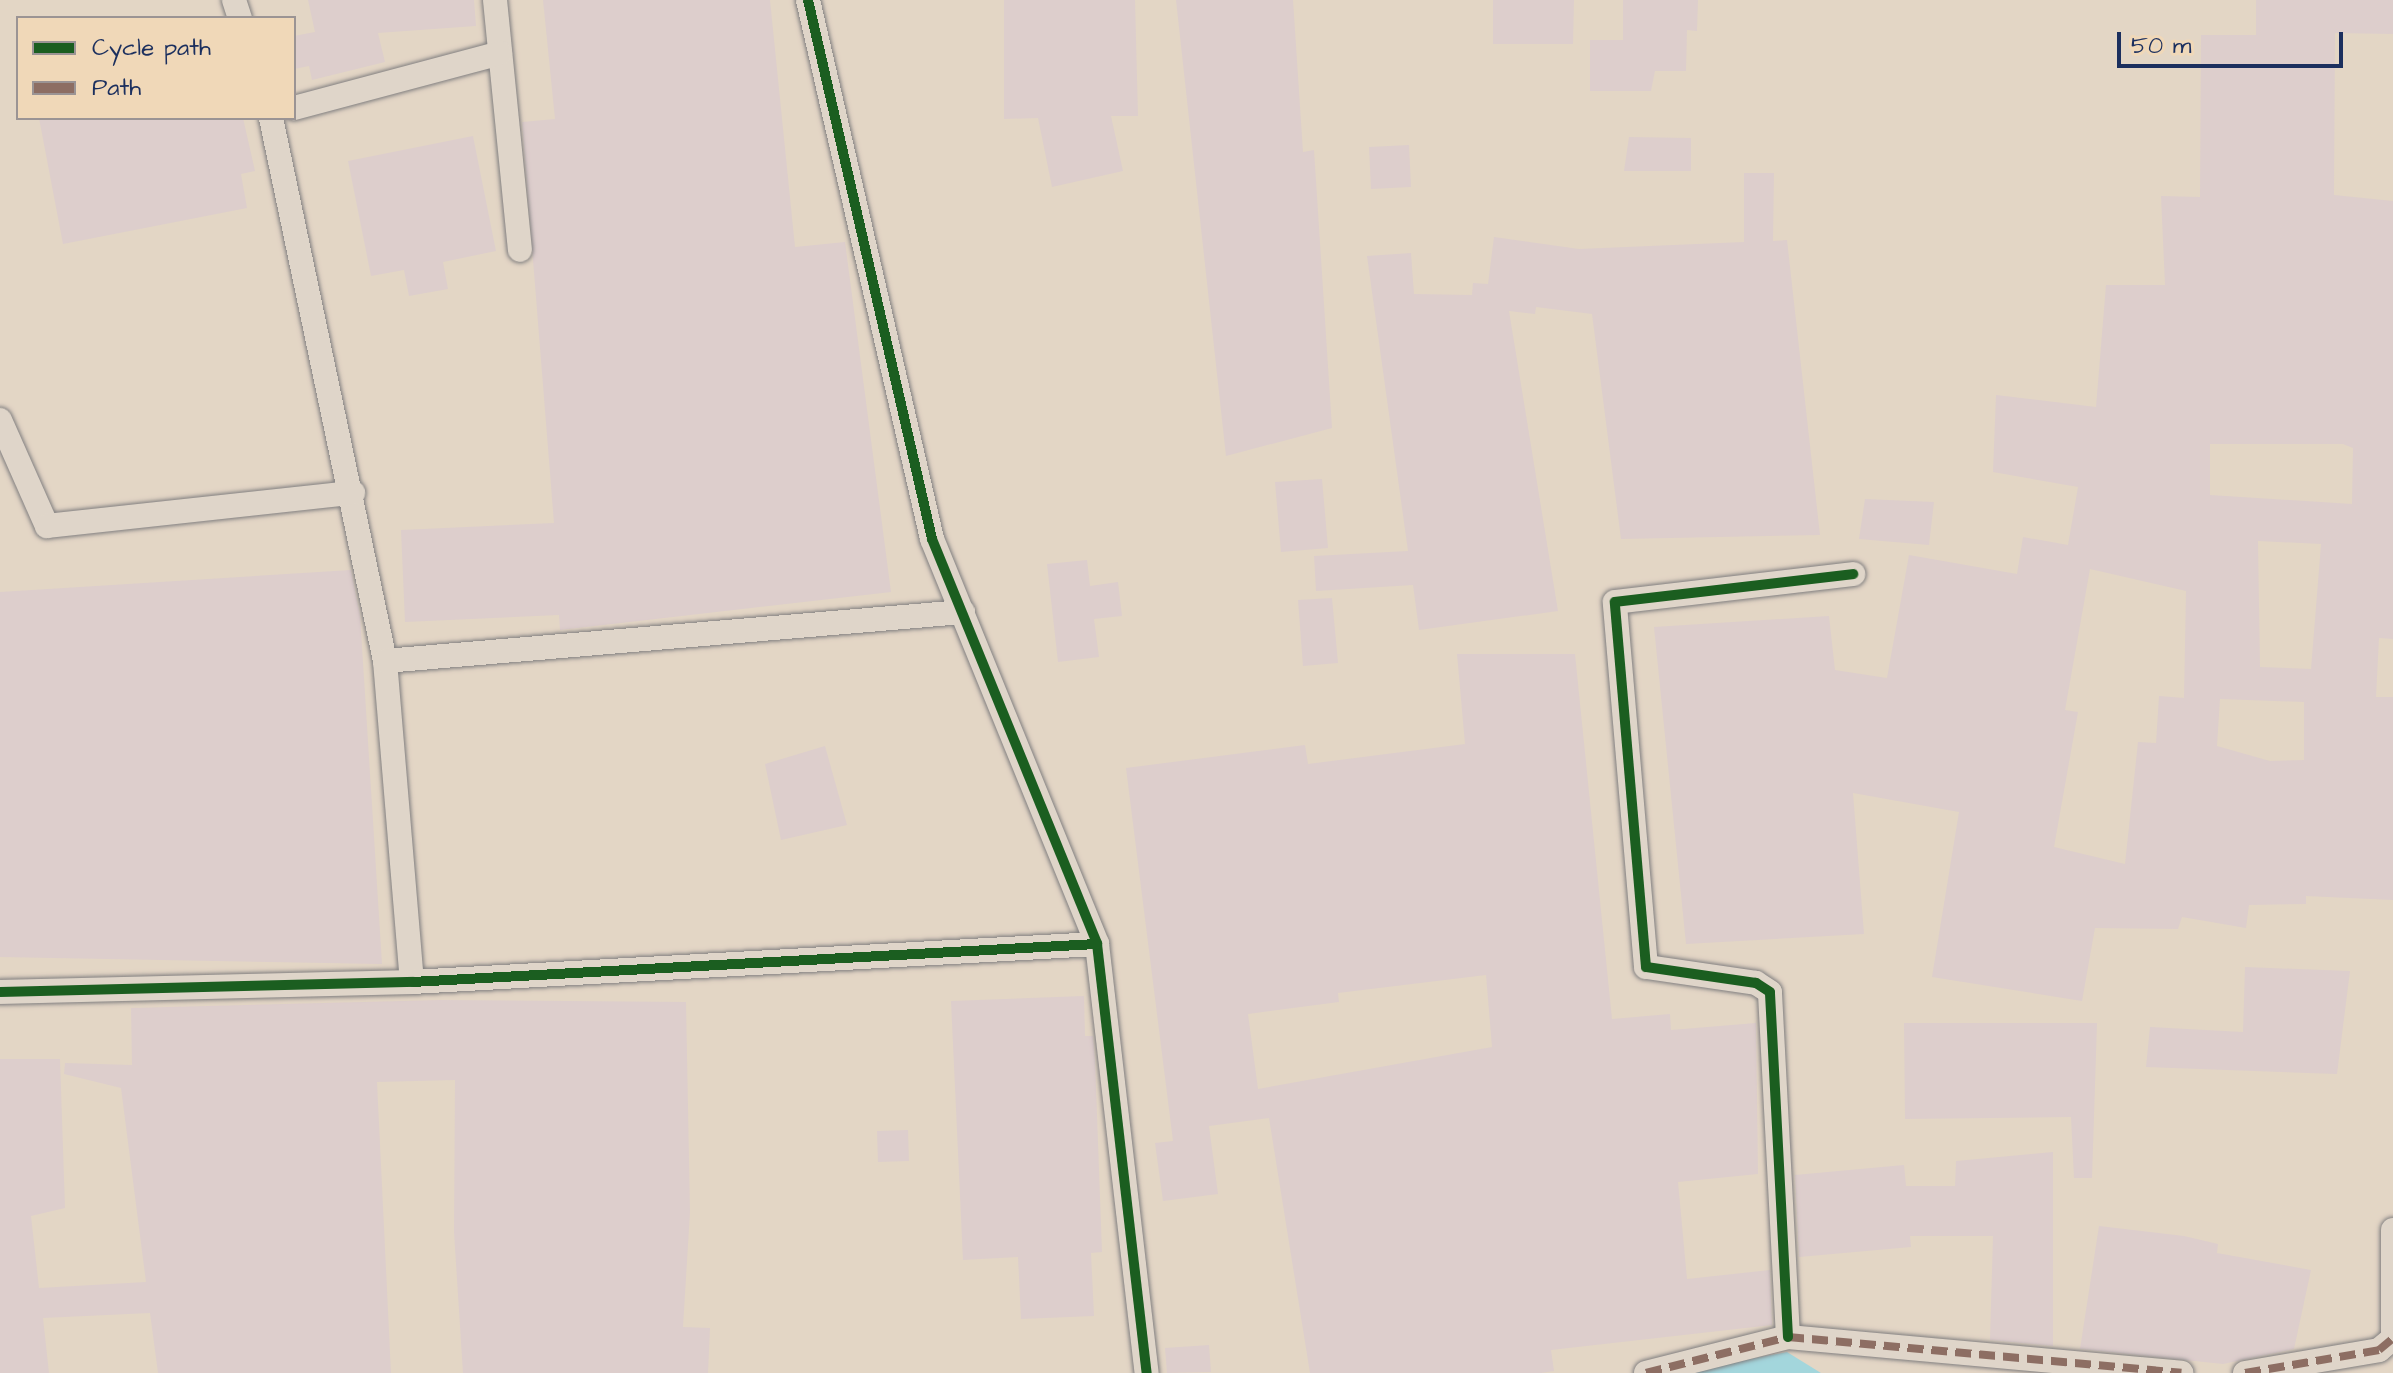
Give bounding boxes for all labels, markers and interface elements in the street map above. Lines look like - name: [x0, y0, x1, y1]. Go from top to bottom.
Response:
- legend: [16, 16, 296, 120]
- scale bar: [2121, 16, 2347, 66]
- text: 50 m: [2131, 29, 2191, 63]
- text: Cycle path: [92, 31, 211, 65]
- text: Path: [92, 71, 141, 105]

